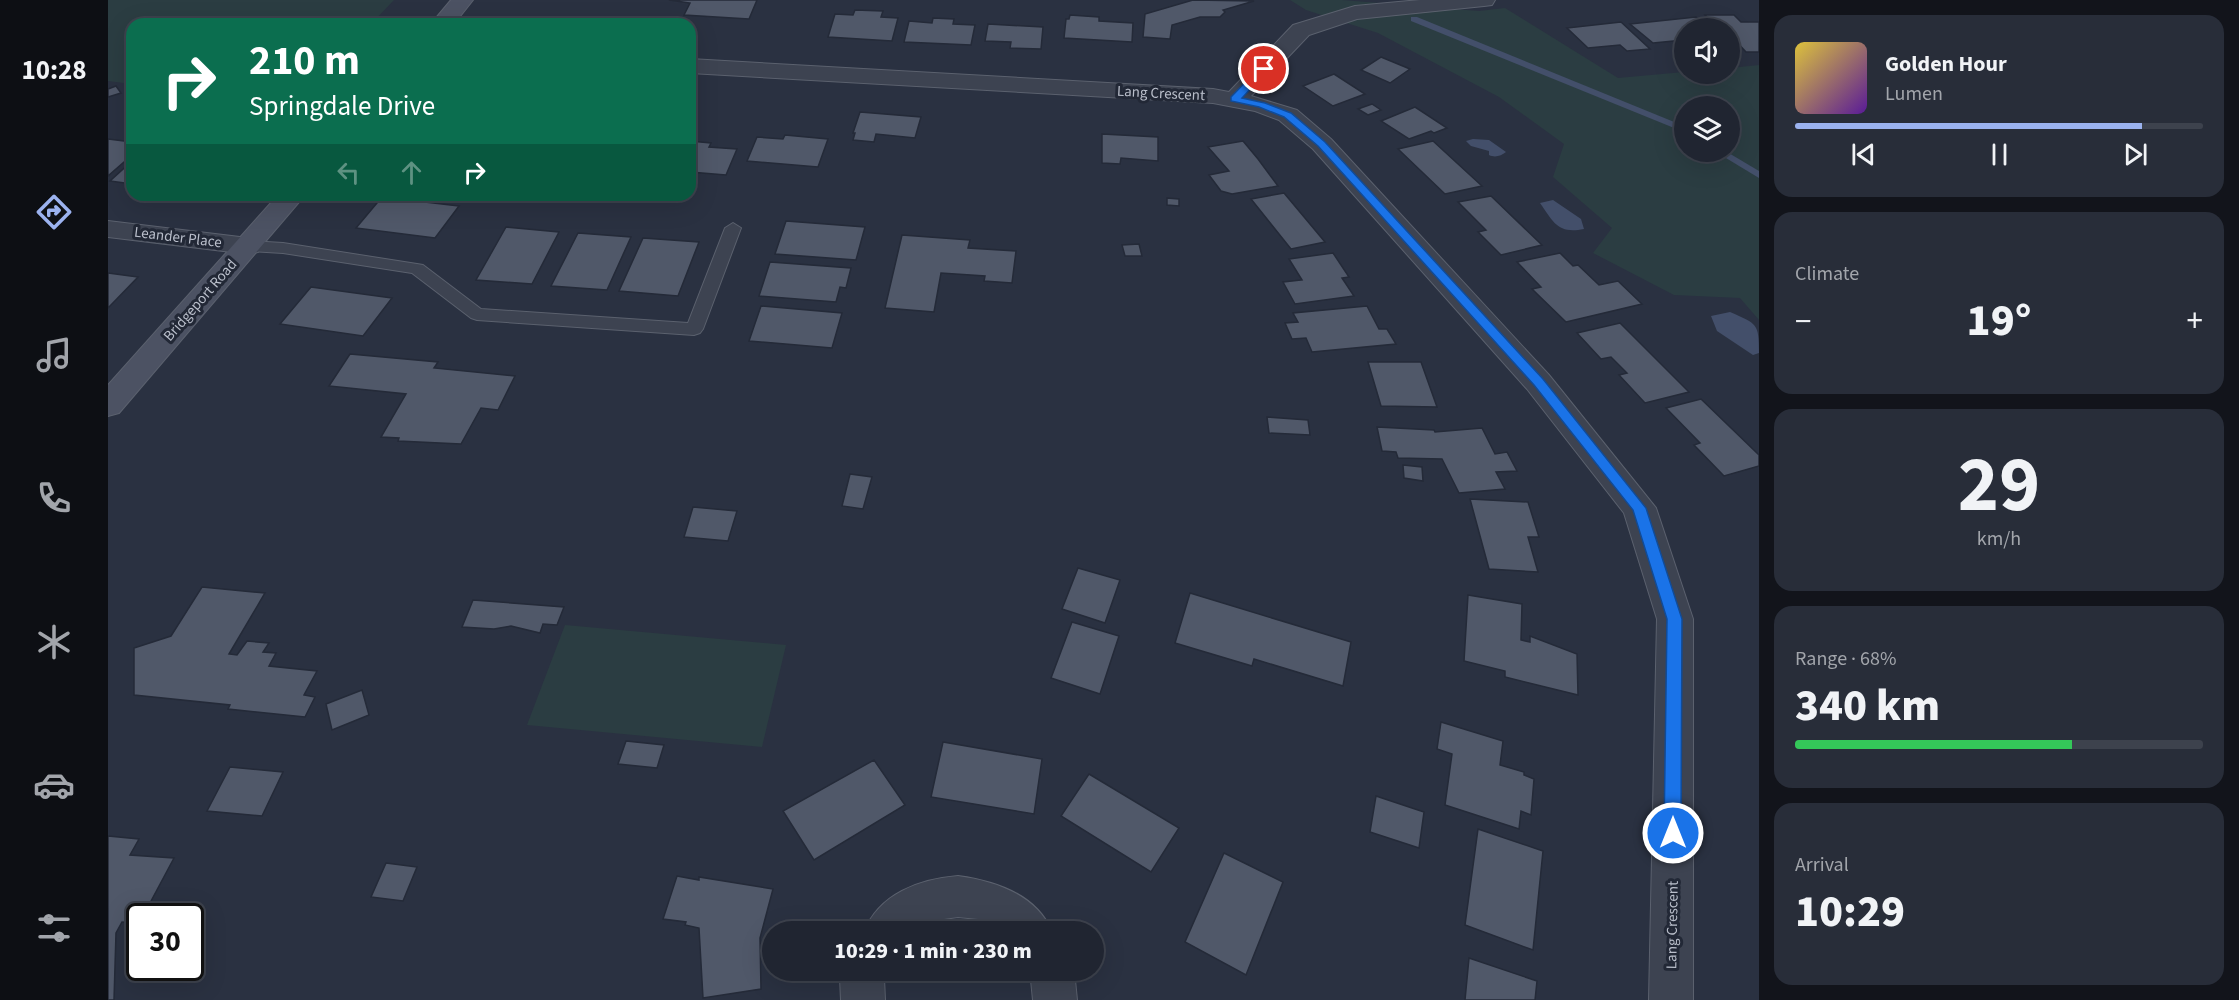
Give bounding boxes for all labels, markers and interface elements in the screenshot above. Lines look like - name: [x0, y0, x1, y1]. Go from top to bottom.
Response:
- map controls: [1674, 18, 1740, 162]
- button: sound: [1674, 18, 1740, 84]
- text: 210 m: [249, 31, 360, 91]
- icon: right: [150, 42, 228, 120]
- pin: [1238, 43, 1289, 94]
- text: Golden Hour: [1885, 48, 2007, 80]
- text: 10:28: [21, 51, 87, 90]
- icon: arrive: [1247, 52, 1280, 85]
- text: Lumen: [1885, 80, 1943, 108]
- street label: Lang Crescent: [1116, 81, 1206, 106]
- text: Springdale Drive: [249, 87, 435, 126]
- button: layers: [1674, 96, 1740, 162]
- icon: previous: [1847, 138, 1880, 171]
- icon: pause: [1983, 138, 2016, 171]
- icon: next: [2119, 138, 2152, 171]
- icon: left: [332, 156, 365, 189]
- icon: ahead: [395, 156, 428, 189]
- icon: right: [458, 156, 491, 189]
- icon: directions: [33, 191, 75, 233]
- street label: Leander Place: [133, 222, 223, 253]
- street label: Bridgeport Road: [159, 255, 242, 346]
- text: Climate: [1795, 260, 1859, 288]
- text: 19°: [1967, 289, 2031, 353]
- text: −: [1795, 298, 1811, 345]
- text: +: [2187, 298, 2203, 345]
- icon: music: [33, 334, 75, 376]
- text: 29: [1958, 430, 2040, 541]
- icon: phone: [33, 477, 75, 519]
- text: km/h: [1977, 525, 2021, 553]
- icon: climate: [33, 621, 75, 663]
- text: Range · 68%: [1795, 645, 1896, 673]
- text: 340 km: [1795, 674, 1940, 738]
- icon: car: [33, 764, 75, 806]
- position arrow: [1641, 801, 1705, 865]
- text: Arrival: [1795, 851, 1849, 879]
- text: 10:29: [1795, 880, 1905, 944]
- street label: Lang Crescent: [1661, 881, 1684, 969]
- speed limit sign: 30: [126, 903, 204, 981]
- icon: filters: [33, 907, 75, 949]
- text: 10:29 · 1 min · 230 m: [834, 935, 1032, 967]

